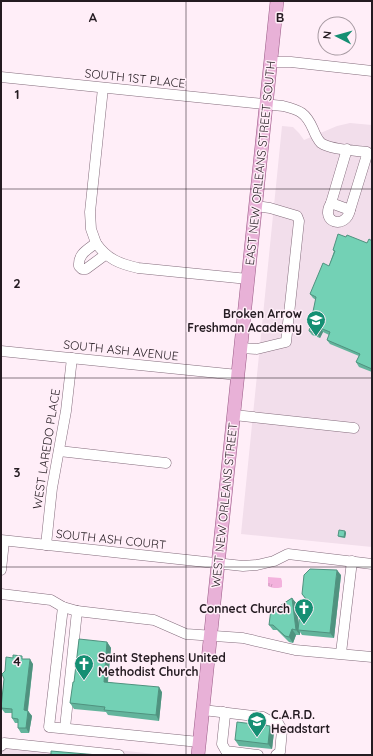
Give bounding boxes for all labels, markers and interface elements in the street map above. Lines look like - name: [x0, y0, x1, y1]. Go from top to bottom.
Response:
- text: A: [89, 9, 98, 25]
- text: B: [276, 9, 284, 25]
- north arrow: [317, 16, 357, 56]
- text: N: [320, 30, 334, 40]
- street label: EAST NEW ORLEANS STREET SOUTH: [242, 60, 278, 266]
- street label: SOUTH 1ST PLACE: [84, 65, 186, 91]
- text: 1: [14, 86, 20, 102]
- text: 2: [13, 275, 21, 291]
- place label: Broken Arrow Freshman Academy: [187, 306, 302, 335]
- school or university icon: Broken Arrow Freshman Academy: [305, 309, 327, 337]
- street label: SOUTH ASH AVENUE: [63, 336, 179, 364]
- street label: WEST LAREDO PLACE: [29, 388, 63, 510]
- street label: WEST NEW ORLEANS STREET: [208, 422, 240, 588]
- text: 3: [14, 464, 21, 480]
- street label: SOUTH ASH COURT: [55, 526, 167, 552]
- church icon: Connect Church: [293, 597, 315, 625]
- place label: Connect Church: [199, 601, 290, 616]
- place label: Saint Stephens United Methodist Church: [98, 650, 226, 679]
- text: 4: [13, 653, 21, 669]
- church icon: Saint Stephens United Methodist Church: [73, 653, 95, 681]
- place label: C.A.R.D. Headstart: [271, 707, 330, 736]
- school or university icon: C.A.R.D. Headstart: [246, 710, 268, 738]

